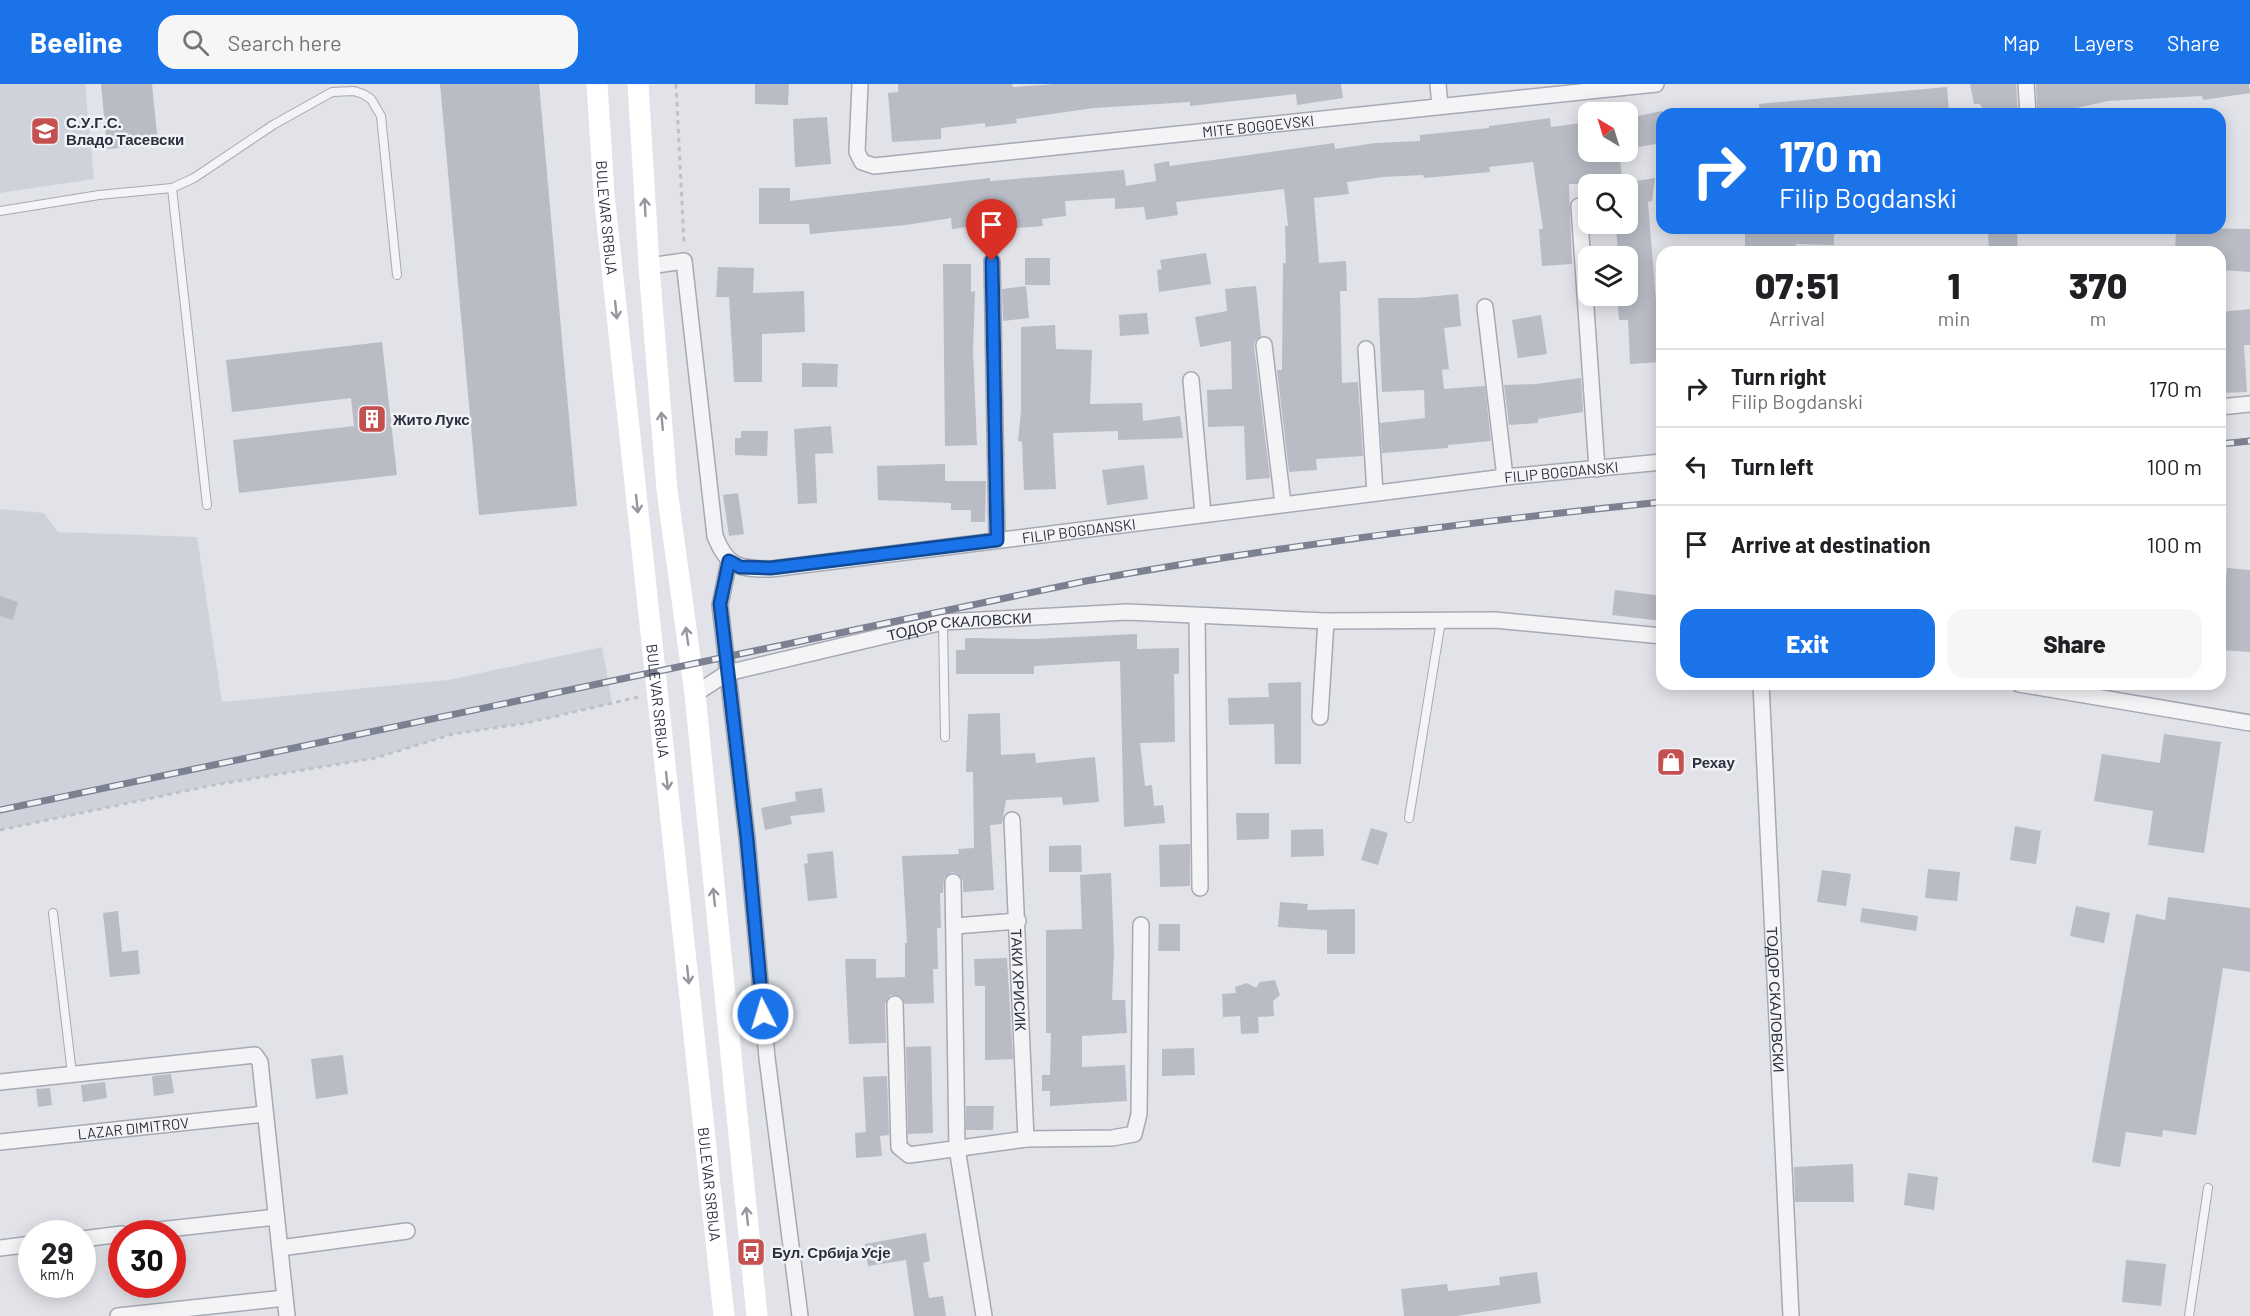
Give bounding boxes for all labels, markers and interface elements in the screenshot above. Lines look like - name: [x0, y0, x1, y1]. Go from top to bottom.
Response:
- search box: [158, 15, 578, 69]
- text: Beeline: [30, 25, 122, 59]
- icon: search: [179, 26, 212, 59]
- text: Search here: [227, 29, 342, 55]
- text: Map: [2003, 30, 2040, 55]
- text: Layers: [2073, 30, 2134, 55]
- text: Share: [2167, 30, 2220, 55]
- north arrow: [1578, 102, 1638, 162]
- map controls: [1578, 102, 1638, 306]
- street label: MITE BOGOEVSKI: [1201, 111, 1315, 141]
- place label: С.У.Г.С. Владо Тасевски: [66, 113, 184, 148]
- school or university icon: С.У.Г.С. Владо Тасевски: [29, 115, 61, 147]
- text: 170 m: [1779, 130, 1882, 180]
- icon: right: [1680, 132, 1758, 210]
- street label: BULEVAR SRBIJA: [593, 160, 622, 276]
- button: search: [1578, 174, 1638, 234]
- text: Filip Bogdanski: [1779, 181, 1957, 213]
- one-way arrow: [640, 198, 651, 218]
- pin: [966, 199, 1017, 261]
- icon: arrive: [975, 208, 1008, 241]
- button: layers: [1578, 246, 1638, 306]
- text: 07:51: [1755, 263, 1839, 306]
- text: 1: [1948, 263, 1960, 306]
- text: 370: [2069, 263, 2127, 306]
- one-way arrow: [611, 299, 622, 319]
- text: Arrival: [1769, 306, 1825, 330]
- text: min: [1938, 306, 1970, 330]
- text: m: [2090, 306, 2106, 330]
- text: Turn right: [1731, 363, 1826, 389]
- icon: right: [1680, 372, 1713, 405]
- text: 170 m: [2149, 375, 2202, 401]
- text: Filip Bogdanski: [1731, 389, 1863, 413]
- building icon: Жито Лукс: [356, 403, 388, 435]
- place label: Жито Лукс: [392, 410, 470, 428]
- one-way arrow: [656, 412, 667, 432]
- icon: left: [1680, 450, 1713, 483]
- text: Turn left: [1731, 453, 1814, 479]
- text: 100 m: [2147, 453, 2202, 479]
- street label: FILIP BOGDANSKI: [1503, 457, 1619, 486]
- one-way arrow: [632, 493, 643, 513]
- street label: FILIP BOGDANSKI: [1021, 514, 1137, 546]
- icon: arrive: [1680, 528, 1713, 561]
- text: Arrive at destination: [1731, 531, 1930, 557]
- text: 100 m: [2147, 531, 2202, 557]
- street label: ТОДОР СКАЛОВСКИ: [885, 608, 1032, 644]
- button: Exit: [1680, 609, 1935, 678]
- button: Share: [1947, 609, 2202, 678]
- one-way arrow: [681, 626, 692, 646]
- street label: BULEVAR SRBIJA: [643, 643, 673, 759]
- shop icon: Рехау: [1655, 746, 1687, 778]
- place label: Рехау: [1692, 753, 1735, 771]
- one-way arrow: [662, 770, 673, 790]
- one-way arrow: [708, 887, 719, 907]
- street label: ТОДОР СКАЛОВСКИ: [1764, 926, 1788, 1073]
- street label: ТАКИ ХРИСИК: [1008, 928, 1030, 1032]
- one-way arrow: [683, 964, 694, 984]
- position arrow: [731, 982, 795, 1046]
- street label: LAZAR DIMITROV: [77, 1113, 190, 1143]
- street label: BULEVAR SRBIJA: [695, 1126, 725, 1242]
- one-way arrow: [741, 1207, 752, 1226]
- speed limit sign: 30: [108, 1220, 186, 1298]
- text: 29: [41, 1234, 73, 1270]
- bus stop icon: Бул. Србија Усје: [735, 1236, 767, 1268]
- place label: Бул. Србија Усје: [772, 1243, 891, 1261]
- text: km/h: [40, 1265, 74, 1283]

